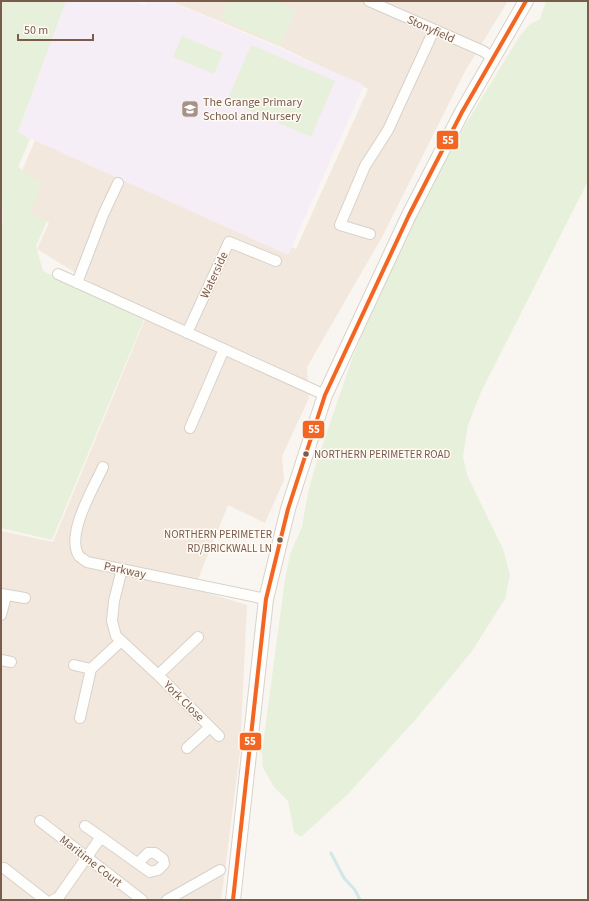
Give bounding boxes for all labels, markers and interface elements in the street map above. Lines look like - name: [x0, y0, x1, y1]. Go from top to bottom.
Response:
- street label: Stonyfield: [404, 11, 457, 48]
- scale bar: [18, 16, 93, 42]
- text: 50 m: [24, 22, 48, 39]
- place label: The Grange Primary School and Nursery: [203, 94, 303, 125]
- school or university icon: The Grange Primary School and Nursery: [180, 99, 200, 119]
- line badge: 55: [436, 130, 459, 150]
- text: 55: [442, 133, 454, 148]
- street label: Waterside: [196, 249, 233, 301]
- line badge: 55: [302, 420, 325, 439]
- text: 55: [308, 422, 320, 437]
- place label: NORTHERN PERIMETER ROAD: [314, 447, 451, 462]
- marker: NORTHERN PERIMETER ROAD: [301, 449, 311, 459]
- place label: NORTHERN PERIMETER RD/BRICKWALL LN: [164, 527, 272, 556]
- marker: NORTHERN PERIMETER RD/BRICKWALL LN: [275, 535, 285, 545]
- street label: Parkway: [102, 558, 148, 583]
- street label: York Close: [159, 676, 208, 726]
- line badge: 55: [239, 732, 262, 751]
- text: 55: [244, 734, 256, 749]
- street label: Maritime Court: [56, 832, 126, 891]

